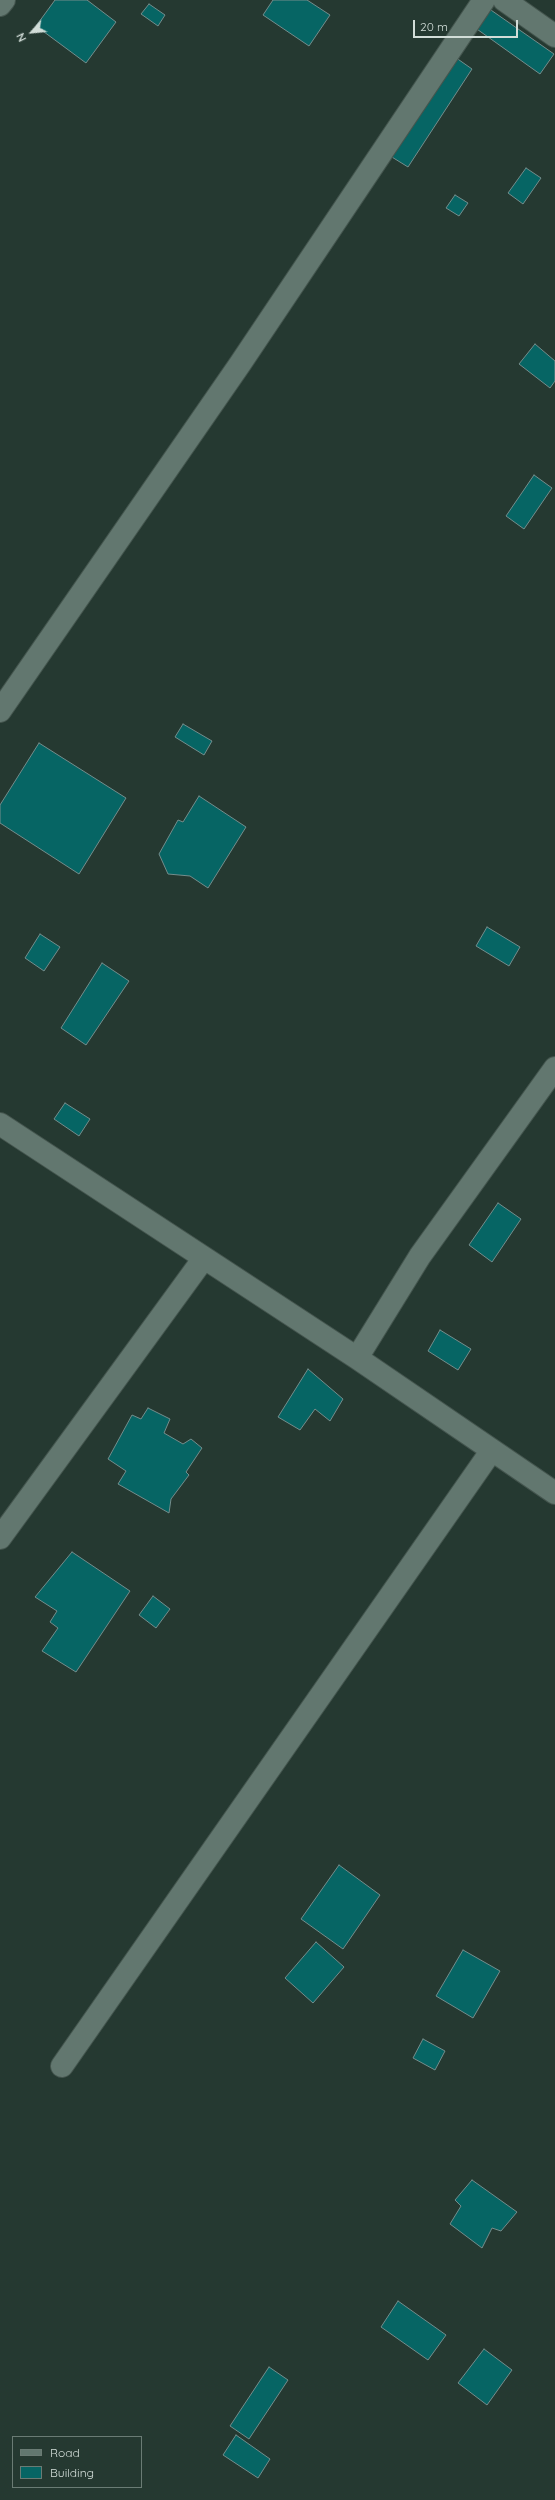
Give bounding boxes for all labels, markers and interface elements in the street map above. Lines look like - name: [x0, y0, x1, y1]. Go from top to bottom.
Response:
- north arrow: [12, 12, 52, 52]
- scale bar: [415, 12, 520, 38]
- text: 20 m: [420, 19, 448, 34]
- text: N: [13, 31, 29, 44]
- legend: [12, 2436, 142, 2488]
- text: Road: [50, 2445, 80, 2460]
- text: Building: [50, 2465, 94, 2480]

